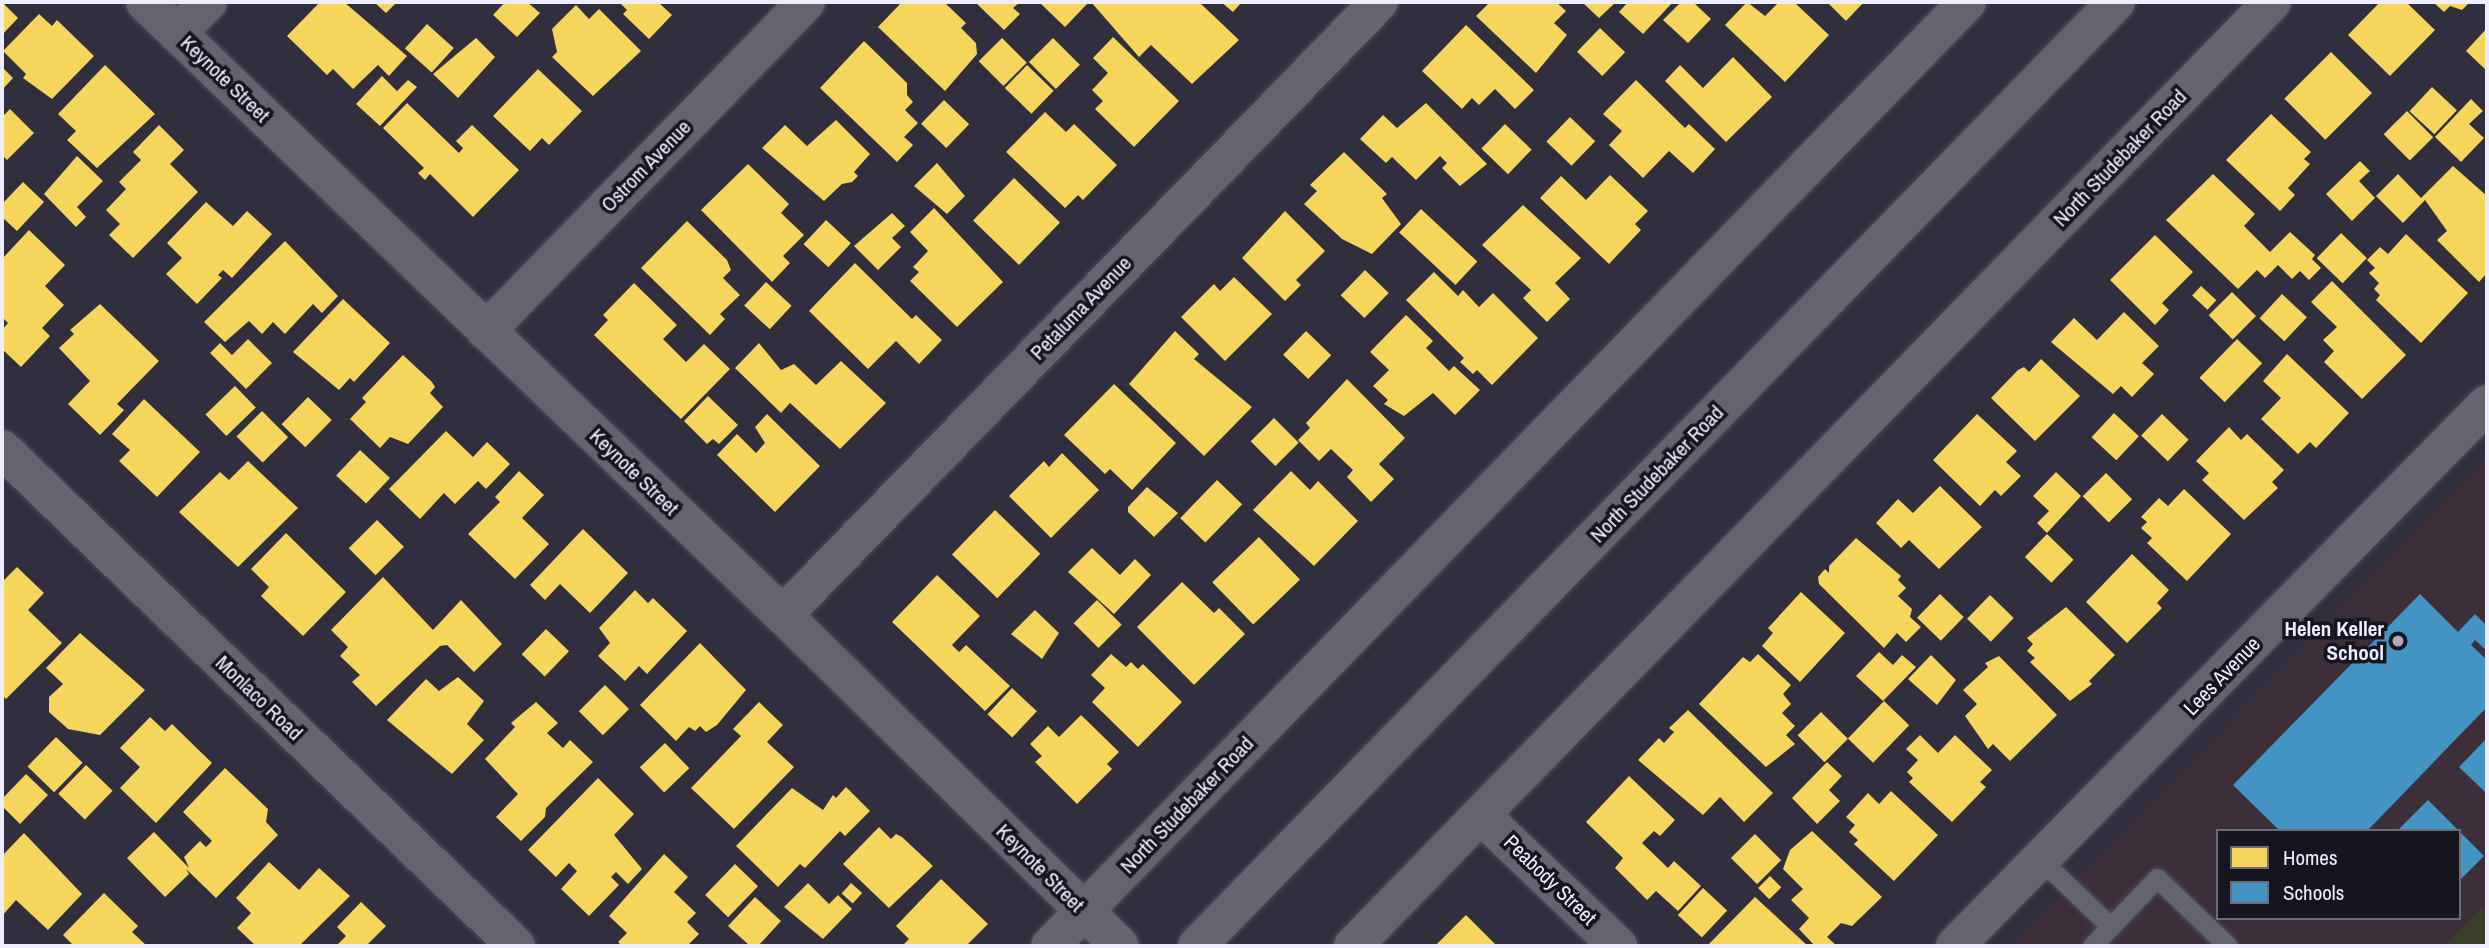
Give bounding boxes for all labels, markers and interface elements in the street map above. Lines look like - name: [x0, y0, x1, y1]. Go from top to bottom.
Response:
- street label: Keynote Street: [175, 30, 275, 128]
- street label: North Studebaker Road: [2048, 84, 2192, 232]
- street label: Ostrom Avenue: [595, 114, 697, 218]
- street label: Petaluma Avenue: [1025, 250, 1137, 366]
- street label: North Studebaker Road: [1585, 400, 1729, 548]
- street label: Keynote Street: [584, 423, 684, 521]
- place label: Helen Keller School: [2284, 616, 2384, 666]
- street label: Lees Avenue: [2178, 631, 2266, 721]
- marker: Helen Keller School: [2390, 633, 2406, 649]
- street label: Monlaco Road: [210, 650, 308, 746]
- street label: North Studebaker Road: [1115, 731, 1259, 879]
- street label: Keynote Street: [991, 819, 1089, 917]
- legend: [2216, 829, 2461, 920]
- street label: Peabody Street: [1499, 830, 1601, 930]
- text: Homes: [2283, 843, 2338, 872]
- text: Schools: [2283, 878, 2344, 907]

